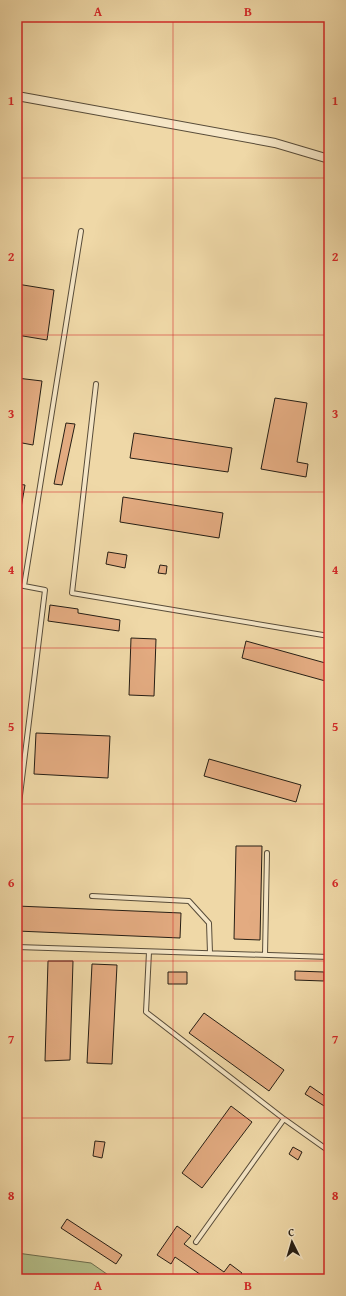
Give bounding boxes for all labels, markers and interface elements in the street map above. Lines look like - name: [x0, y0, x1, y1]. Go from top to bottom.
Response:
- text: A: [94, 2, 103, 21]
- text: B: [244, 2, 252, 21]
- text: 1: [8, 91, 14, 110]
- text: 1: [332, 91, 338, 110]
- text: 2: [8, 247, 15, 266]
- text: 2: [332, 247, 339, 266]
- text: 3: [8, 404, 14, 423]
- text: 3: [332, 404, 338, 423]
- text: 4: [8, 560, 15, 579]
- text: 4: [332, 560, 339, 579]
- text: 5: [8, 717, 15, 736]
- text: 5: [332, 717, 339, 736]
- text: 6: [8, 873, 15, 892]
- text: 6: [332, 873, 339, 892]
- text: 7: [8, 1030, 15, 1049]
- text: 7: [332, 1030, 339, 1049]
- text: 8: [8, 1186, 15, 1205]
- text: 8: [332, 1186, 339, 1205]
- north arrow: [272, 1222, 312, 1262]
- text: С: [287, 1224, 295, 1240]
- text: A: [94, 1276, 103, 1295]
- text: B: [244, 1276, 252, 1295]

